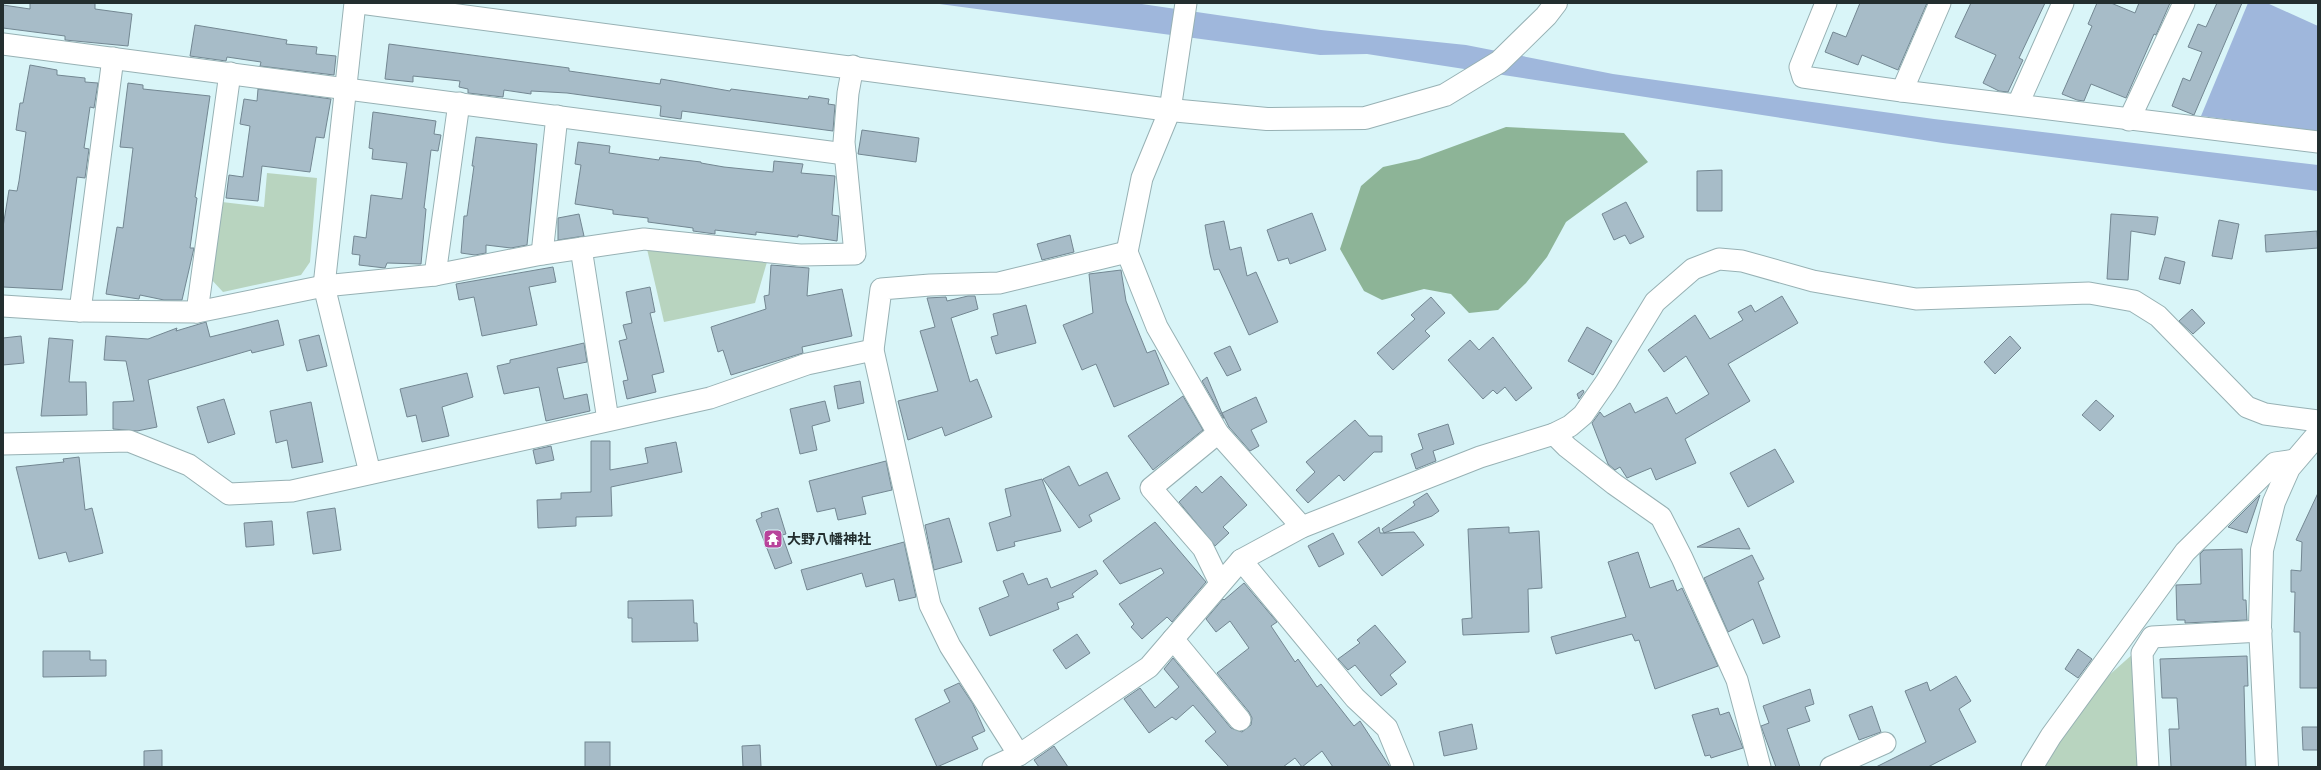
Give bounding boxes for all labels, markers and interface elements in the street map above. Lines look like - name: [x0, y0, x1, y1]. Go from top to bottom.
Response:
- temple icon: 大野八幡神社: [762, 528, 784, 550]
- place label: 大野八幡神社: [787, 531, 871, 547]

